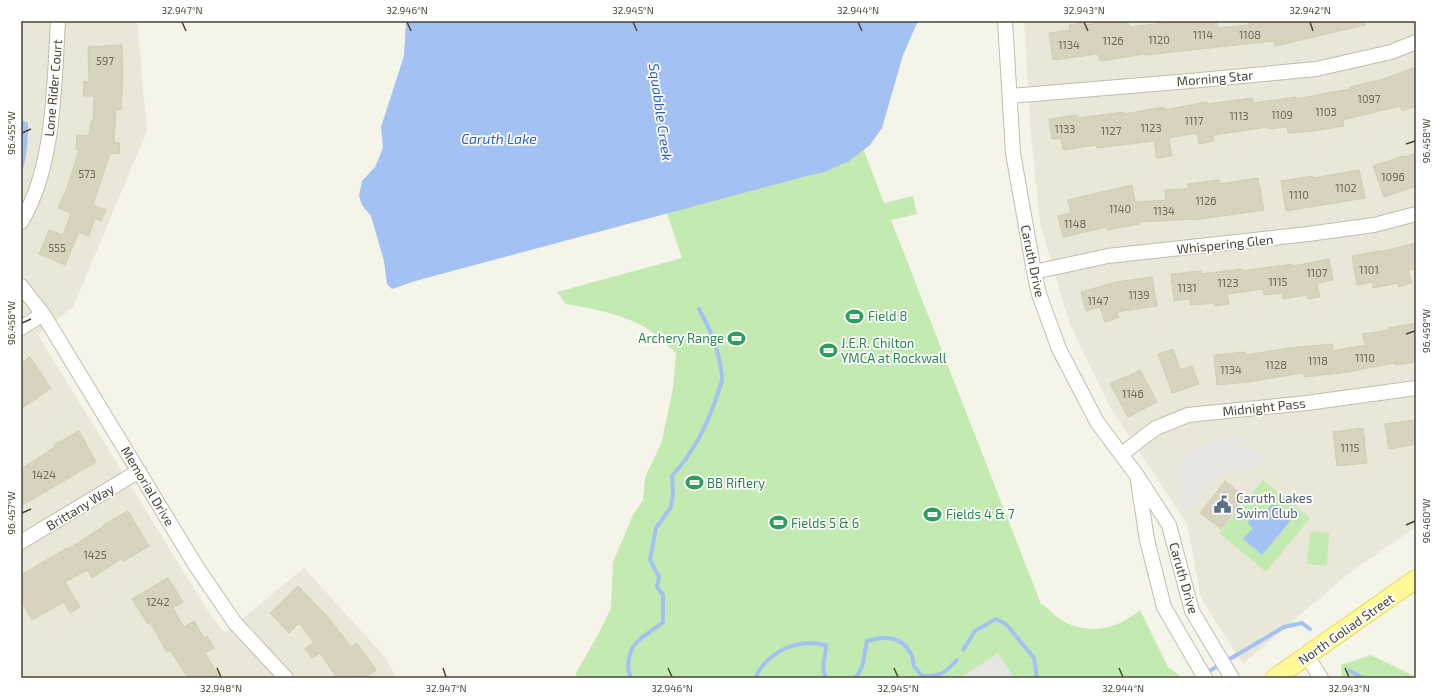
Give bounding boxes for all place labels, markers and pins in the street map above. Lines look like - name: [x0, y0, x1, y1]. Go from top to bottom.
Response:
- sports icon: Field 8: [845, 306, 865, 326]
- place label: Field 8: [868, 308, 907, 324]
- sports icon: Archery Range: [727, 328, 747, 348]
- place label: Archery Range: [638, 330, 724, 346]
- place label: J.E.R. Chilton YMCA at Rockwall: [841, 335, 947, 366]
- sports icon: J.E.R. Chilton YMCA at Rockwall: [818, 340, 838, 360]
- sports icon: BB Riflery: [684, 473, 704, 493]
- place label: BB Riflery: [707, 475, 765, 491]
- place label: Caruth Lakes Swim Club: [1236, 490, 1312, 521]
- public building icon: Caruth Lakes Swim Club: [1213, 495, 1233, 515]
- sports icon: Fields 4 & 7: [923, 504, 943, 524]
- place label: Fields 4 & 7: [946, 506, 1015, 522]
- sports icon: Fields 5 & 6: [768, 513, 788, 533]
- place label: Fields 5 & 6: [791, 515, 859, 531]

